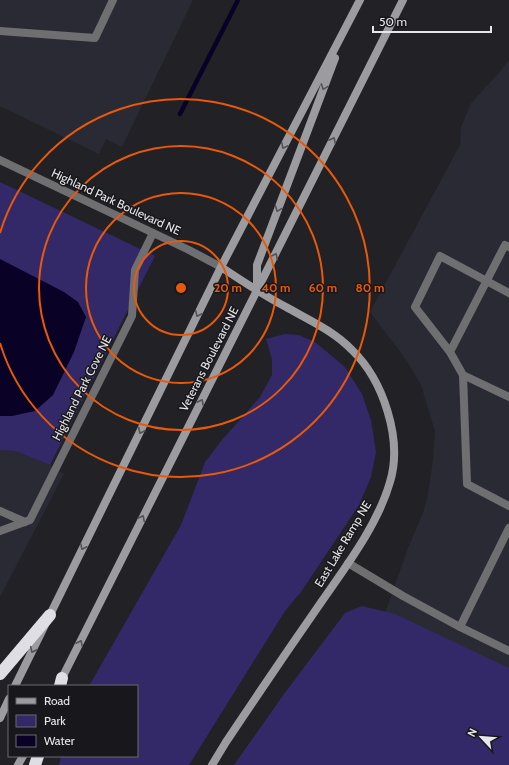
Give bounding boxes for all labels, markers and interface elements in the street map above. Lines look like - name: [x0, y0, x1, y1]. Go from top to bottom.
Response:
- scale bar: [373, 8, 491, 34]
- text: 50 m: [379, 14, 407, 29]
- one-way arrow: [320, 84, 329, 91]
- one-way arrow: [328, 137, 336, 144]
- one-way arrow: [281, 142, 289, 149]
- street label: Highland Park Boulevard NE: [49, 165, 184, 238]
- one-way arrow: [274, 205, 282, 212]
- one-way arrow: [270, 253, 277, 260]
- text: 20 m: [214, 280, 242, 295]
- text: 40 m: [261, 280, 291, 295]
- text: 60 m: [309, 280, 337, 295]
- text: 80 m: [356, 280, 384, 295]
- centre of rings: [174, 281, 188, 295]
- street label: Veterans Boulevard NE: [176, 304, 242, 414]
- one-way arrow: [195, 310, 203, 318]
- street label: Highland Park Cove NE: [49, 332, 115, 443]
- one-way arrow: [196, 398, 204, 406]
- one-way arrow: [138, 427, 145, 434]
- street label: East Lake Ramp NE: [311, 498, 374, 590]
- one-way arrow: [138, 514, 145, 522]
- one-way arrow: [80, 543, 88, 551]
- one-way arrow: [75, 640, 83, 647]
- one-way arrow: [30, 646, 38, 654]
- legend: [8, 685, 138, 757]
- text: Road: [44, 693, 70, 708]
- text: Park: [44, 713, 66, 728]
- north arrow: [461, 717, 501, 757]
- text: N: [464, 726, 480, 739]
- text: Water: [44, 733, 75, 748]

